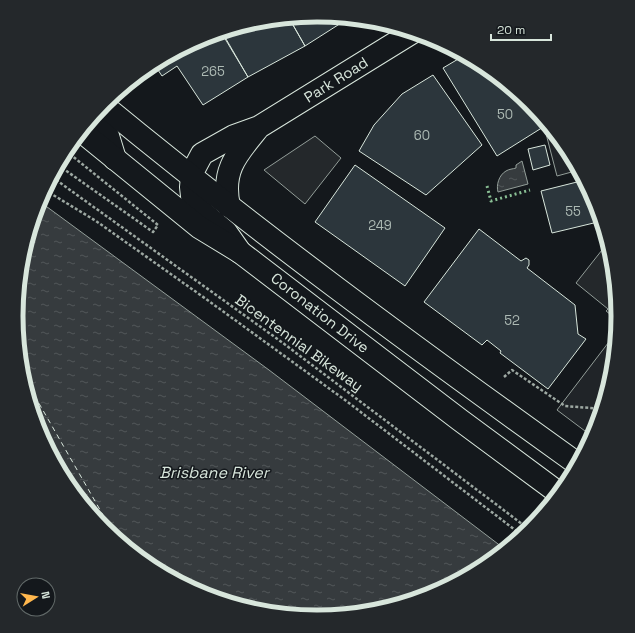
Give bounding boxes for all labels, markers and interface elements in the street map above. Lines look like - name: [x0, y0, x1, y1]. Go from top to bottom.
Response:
- scale bar: [491, 16, 551, 42]
- text: 20 m: [497, 22, 525, 38]
- street label: Park Road: [300, 52, 371, 107]
- house number: 265: [201, 63, 225, 80]
- house number: 50: [497, 106, 513, 123]
- house number: 60: [414, 127, 430, 144]
- house number: 55: [565, 203, 581, 220]
- house number: 249: [368, 217, 392, 234]
- street label: Coronation Drive: [267, 268, 373, 357]
- street label: Bicentennial Bikeway: [232, 290, 367, 395]
- house number: 52: [504, 312, 520, 329]
- water label: Brisbane River: [159, 462, 271, 483]
- north arrow: [16, 577, 56, 617]
- text: N: [38, 590, 53, 600]

